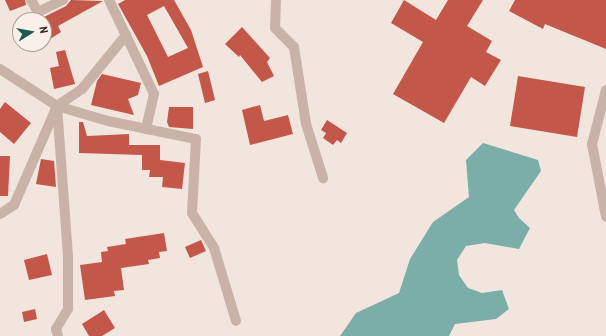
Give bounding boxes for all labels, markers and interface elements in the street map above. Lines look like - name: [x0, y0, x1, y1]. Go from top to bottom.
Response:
- north arrow: [12, 12, 52, 52]
- text: N: [36, 25, 50, 34]

